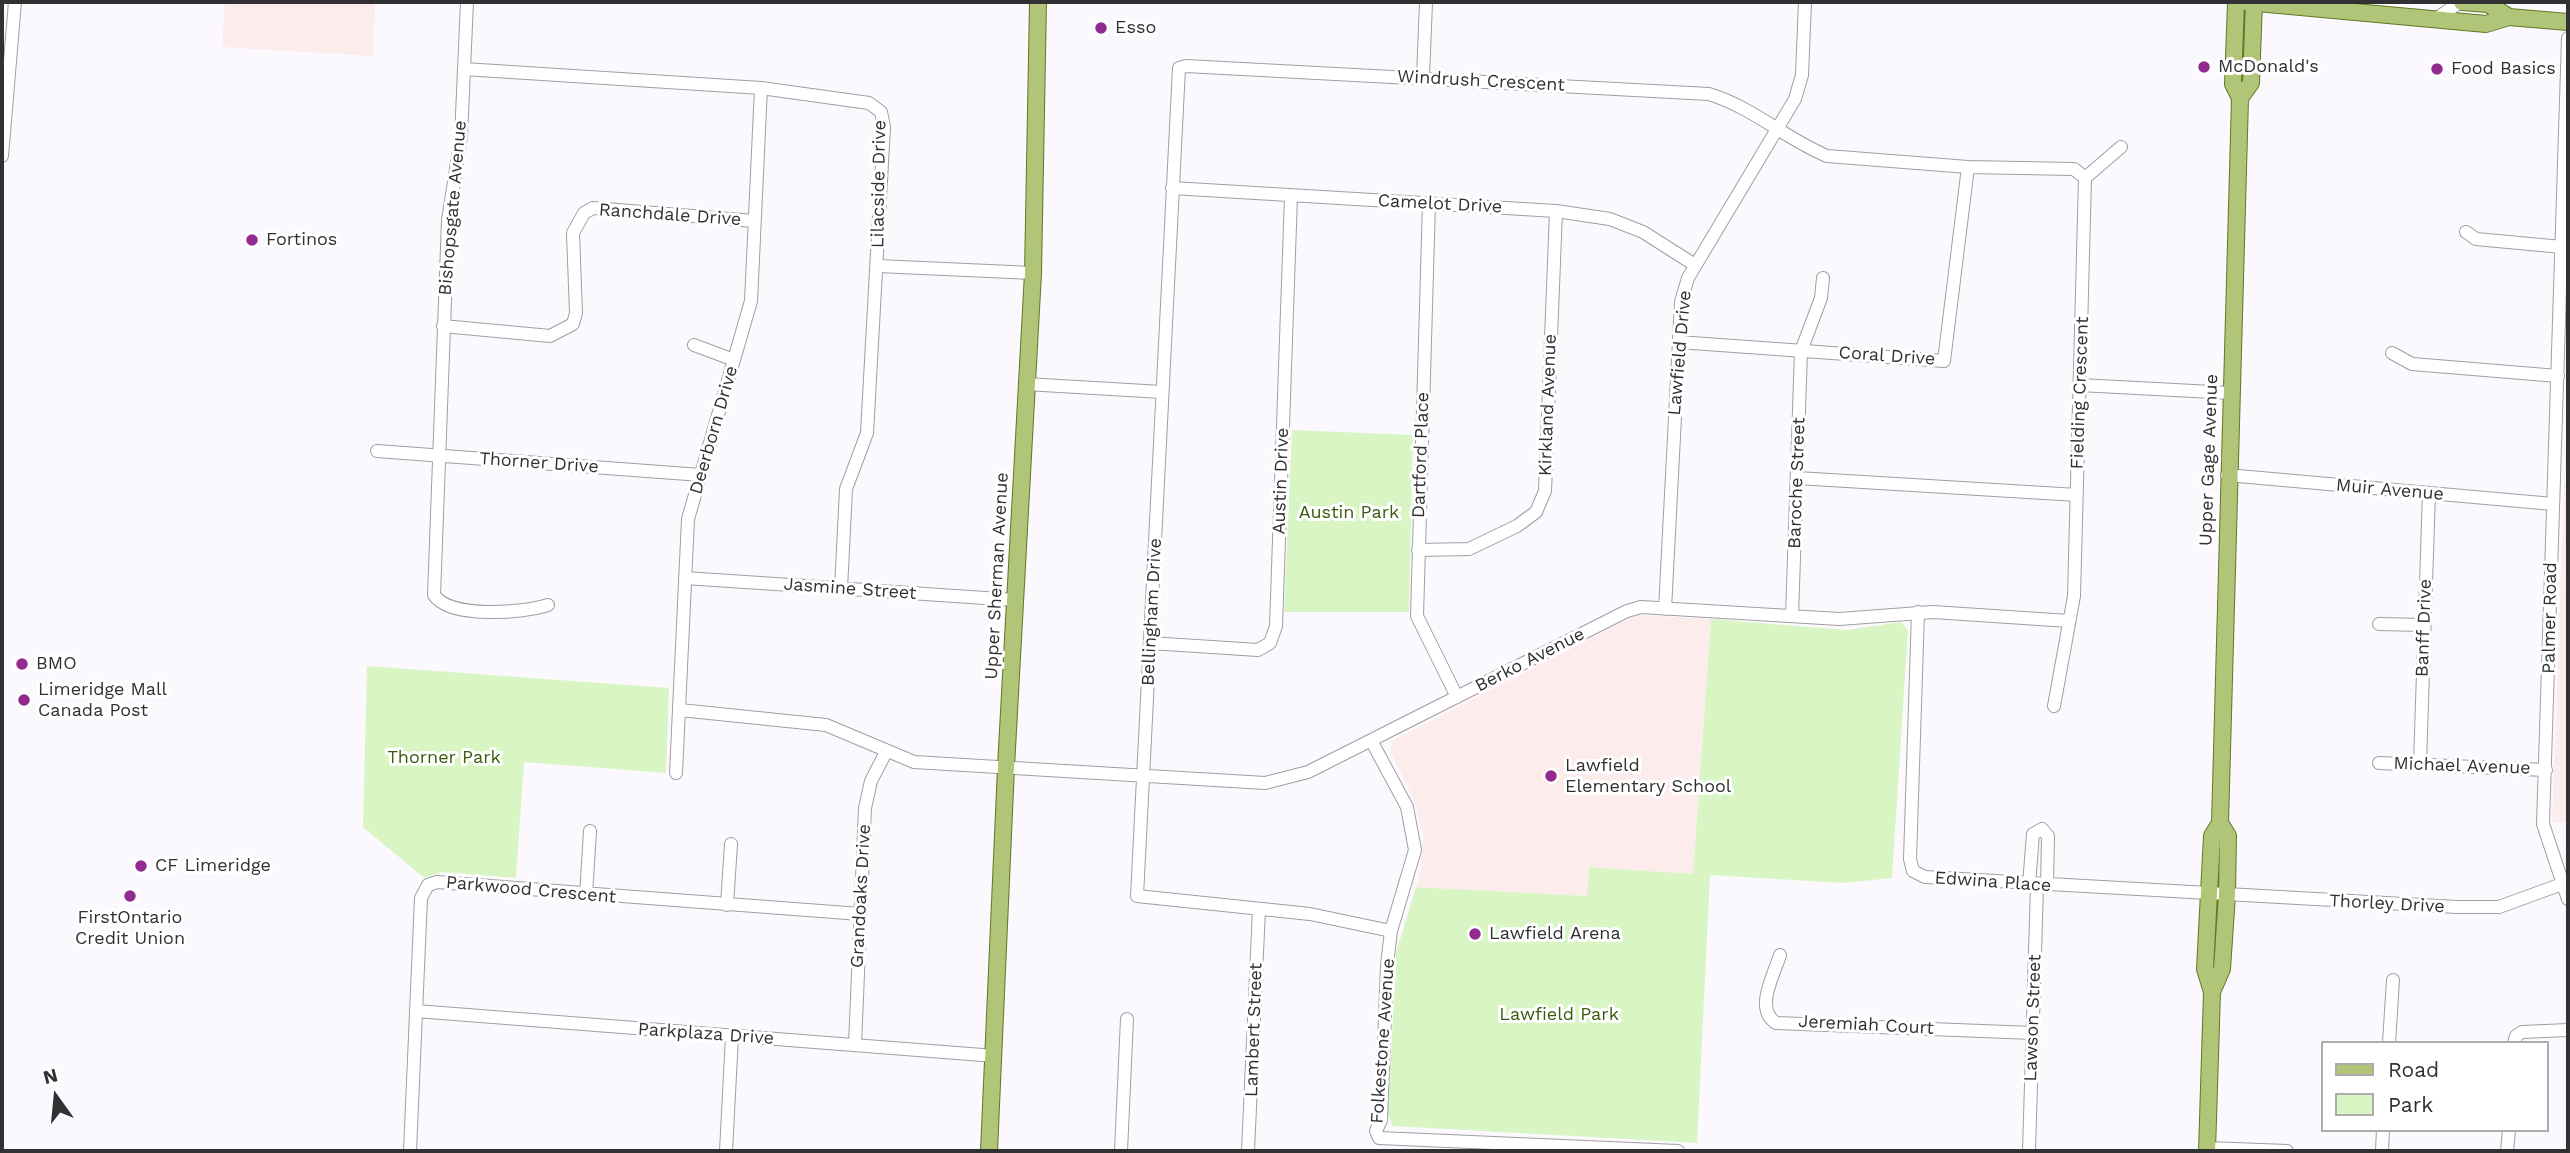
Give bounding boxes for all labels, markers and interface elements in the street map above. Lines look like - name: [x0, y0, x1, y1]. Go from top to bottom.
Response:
- place label: Esso: [1115, 17, 1156, 39]
- marker: Esso: [1093, 20, 1109, 36]
- place label: McDonald's: [2218, 56, 2319, 78]
- place label: Food Basics: [2451, 58, 2556, 80]
- marker: McDonald's: [2196, 59, 2212, 75]
- marker: Food Basics: [2429, 61, 2445, 77]
- street label: Windrush Crescent: [1397, 66, 1565, 96]
- street label: Bishopsgate Avenue: [435, 119, 471, 297]
- street label: Lilacside Drive: [867, 120, 891, 248]
- street label: Camelot Drive: [1377, 190, 1503, 218]
- street label: Ranchdale Drive: [598, 199, 742, 231]
- place label: Fortinos: [266, 229, 337, 251]
- marker: Fortinos: [244, 232, 260, 248]
- street label: Lawfield Drive: [1664, 289, 1696, 417]
- street label: Fielding Crescent: [2067, 316, 2093, 470]
- street label: Kirkland Avenue: [1535, 334, 1561, 476]
- street label: Coral Drive: [1838, 342, 1936, 370]
- street label: Deerborn Drive: [685, 363, 743, 497]
- street label: Upper Gage Avenue: [2195, 374, 2223, 546]
- street label: Dartford Place: [1408, 391, 1434, 519]
- street label: Baroche Street: [1784, 417, 1810, 549]
- street label: Austin Drive: [1268, 427, 1294, 535]
- street label: Thorner Drive: [479, 448, 599, 478]
- street label: Upper Sherman Avenue: [981, 472, 1013, 680]
- street label: Muir Avenue: [2335, 475, 2445, 505]
- park label: Austin Park: [1299, 502, 1399, 524]
- street label: Bellingham Drive: [1137, 538, 1167, 686]
- street label: Palmer Road: [2538, 562, 2562, 674]
- street label: Jasmine Street: [783, 574, 917, 604]
- street label: Banff Drive: [2411, 579, 2437, 677]
- street label: Berko Avenue: [1472, 623, 1588, 697]
- place label: BMO: [36, 653, 77, 675]
- marker: BMO: [14, 656, 30, 672]
- place label: Limeridge Mall Canada Post: [38, 679, 167, 722]
- marker: Limeridge Mall Canada Post: [16, 692, 32, 708]
- park label: Thorner Park: [387, 747, 501, 769]
- street label: Michael Avenue: [2393, 753, 2531, 779]
- place label: Lawfield Elementary School: [1565, 755, 1731, 798]
- marker: Lawfield Elementary School: [1543, 768, 1559, 784]
- street label: Grandoaks Drive: [846, 823, 876, 969]
- place label: CF Limeridge: [155, 855, 271, 877]
- marker: CF Limeridge: [133, 858, 149, 874]
- street label: Edwina Place: [1934, 867, 2052, 897]
- street label: Parkwood Crescent: [445, 872, 617, 908]
- marker: FirstOntario Credit Union: [122, 888, 138, 904]
- street label: Thorley Drive: [2329, 890, 2445, 918]
- place label: FirstOntario Credit Union: [75, 907, 185, 950]
- place label: Lawfield Arena: [1489, 923, 1621, 945]
- marker: Lawfield Arena: [1467, 926, 1483, 942]
- street label: Lawson Street: [2020, 954, 2046, 1082]
- street label: Folkestone Avenue: [1366, 958, 1400, 1124]
- street label: Lambert Street: [1241, 962, 1267, 1098]
- park label: Lawfield Park: [1499, 1004, 1619, 1026]
- street label: Jeremiah Court: [1798, 1011, 1934, 1039]
- street label: Parkplaza Drive: [637, 1018, 775, 1050]
- legend: [2322, 1041, 2549, 1132]
- text: Road: [2388, 1057, 2439, 1082]
- north arrow: [21, 1062, 91, 1132]
- text: N: [41, 1063, 60, 1089]
- text: Park: [2388, 1092, 2433, 1117]

